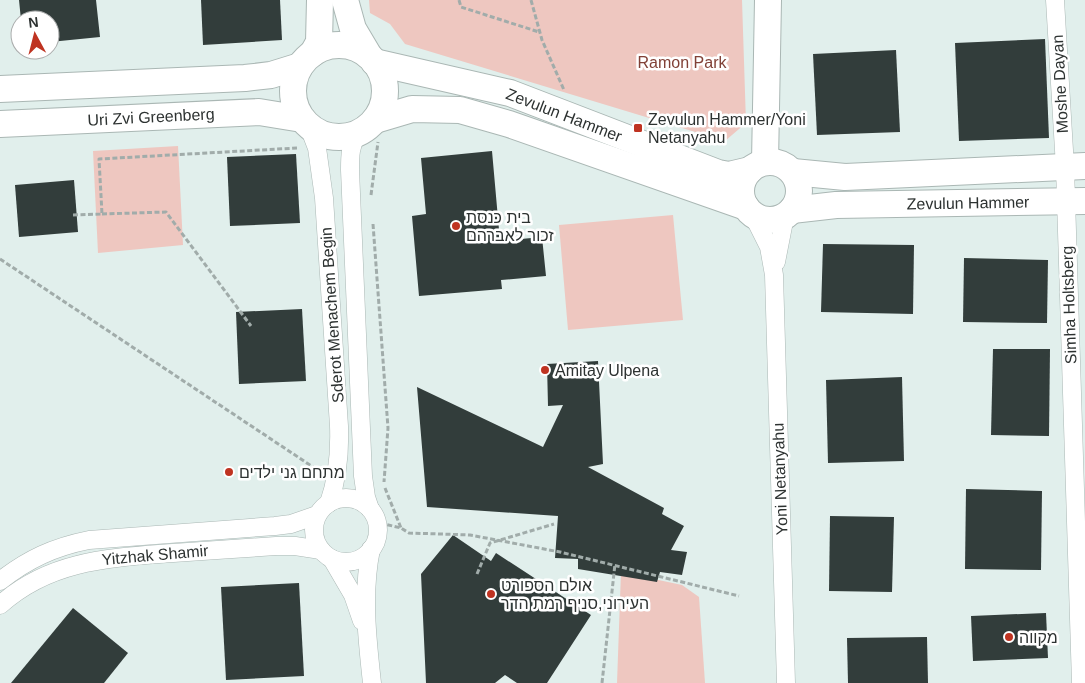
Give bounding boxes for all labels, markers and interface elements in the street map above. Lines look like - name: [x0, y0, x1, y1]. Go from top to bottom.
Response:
- north arrow: [10, 10, 60, 60]
- text: N: [27, 14, 39, 31]
- street label: Moshe Dayan: [1049, 34, 1071, 134]
- park label: Ramon Park: [638, 54, 727, 71]
- street label: Zevulun Hammer: [504, 85, 625, 145]
- street label: Uri Zvi Greenberg: [87, 105, 215, 129]
- place label: Zevulun Hammer/Yoni Netanyahu: [648, 111, 806, 146]
- marker: Zevulun Hammer/Yoni Netanyahu: [632, 122, 644, 134]
- street label: Zevulun Hammer: [907, 193, 1030, 213]
- place label: בית כנסת זכור לאברהם: [466, 209, 554, 244]
- marker: בית כנסת זכור לאברהם: [450, 220, 462, 232]
- street label: Sderot Menachem Begin: [317, 227, 347, 403]
- street label: Simha Holtsberg: [1058, 246, 1080, 364]
- place label: Amitay Ulpena: [555, 362, 659, 379]
- marker: Amitay Ulpena: [539, 364, 551, 376]
- street label: Yoni Netanyahu: [770, 423, 790, 535]
- place label: מתחם גני ילדים: [239, 464, 345, 481]
- marker: מתחם גני ילדים: [223, 466, 235, 478]
- street label: Yitzhak Shamir: [101, 542, 210, 568]
- place label: אולם הספורט העירוני,סניף רמת הדר: [501, 577, 649, 612]
- marker: אולם הספורט העירוני,סניף רמת הדר: [485, 588, 497, 600]
- place label: מקווה: [1019, 629, 1058, 646]
- marker: מקווה: [1003, 631, 1015, 643]

